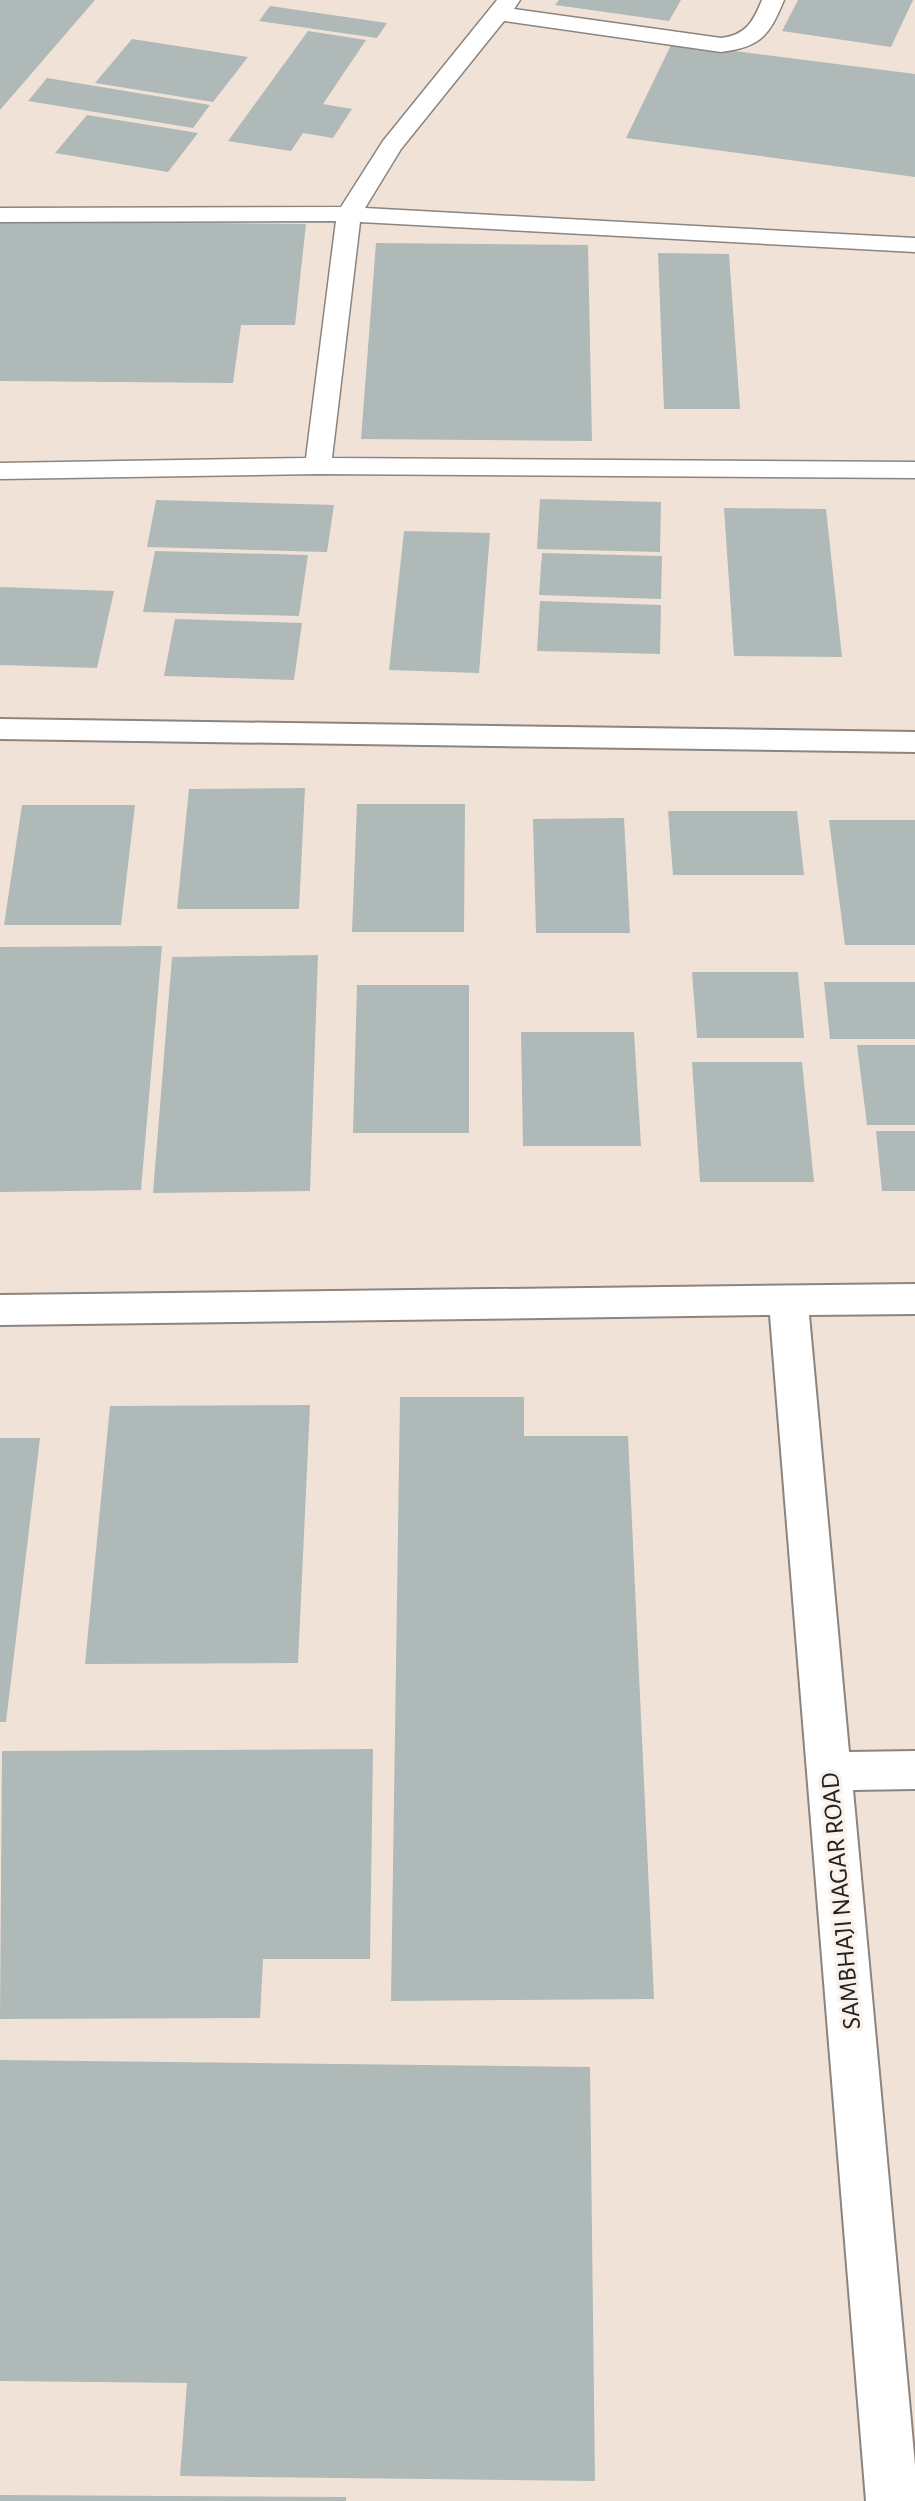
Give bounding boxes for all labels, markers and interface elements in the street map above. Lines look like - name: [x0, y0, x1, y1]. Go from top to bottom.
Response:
- street label: SAMBHAJI NAGAR ROAD: [817, 1771, 865, 2030]

